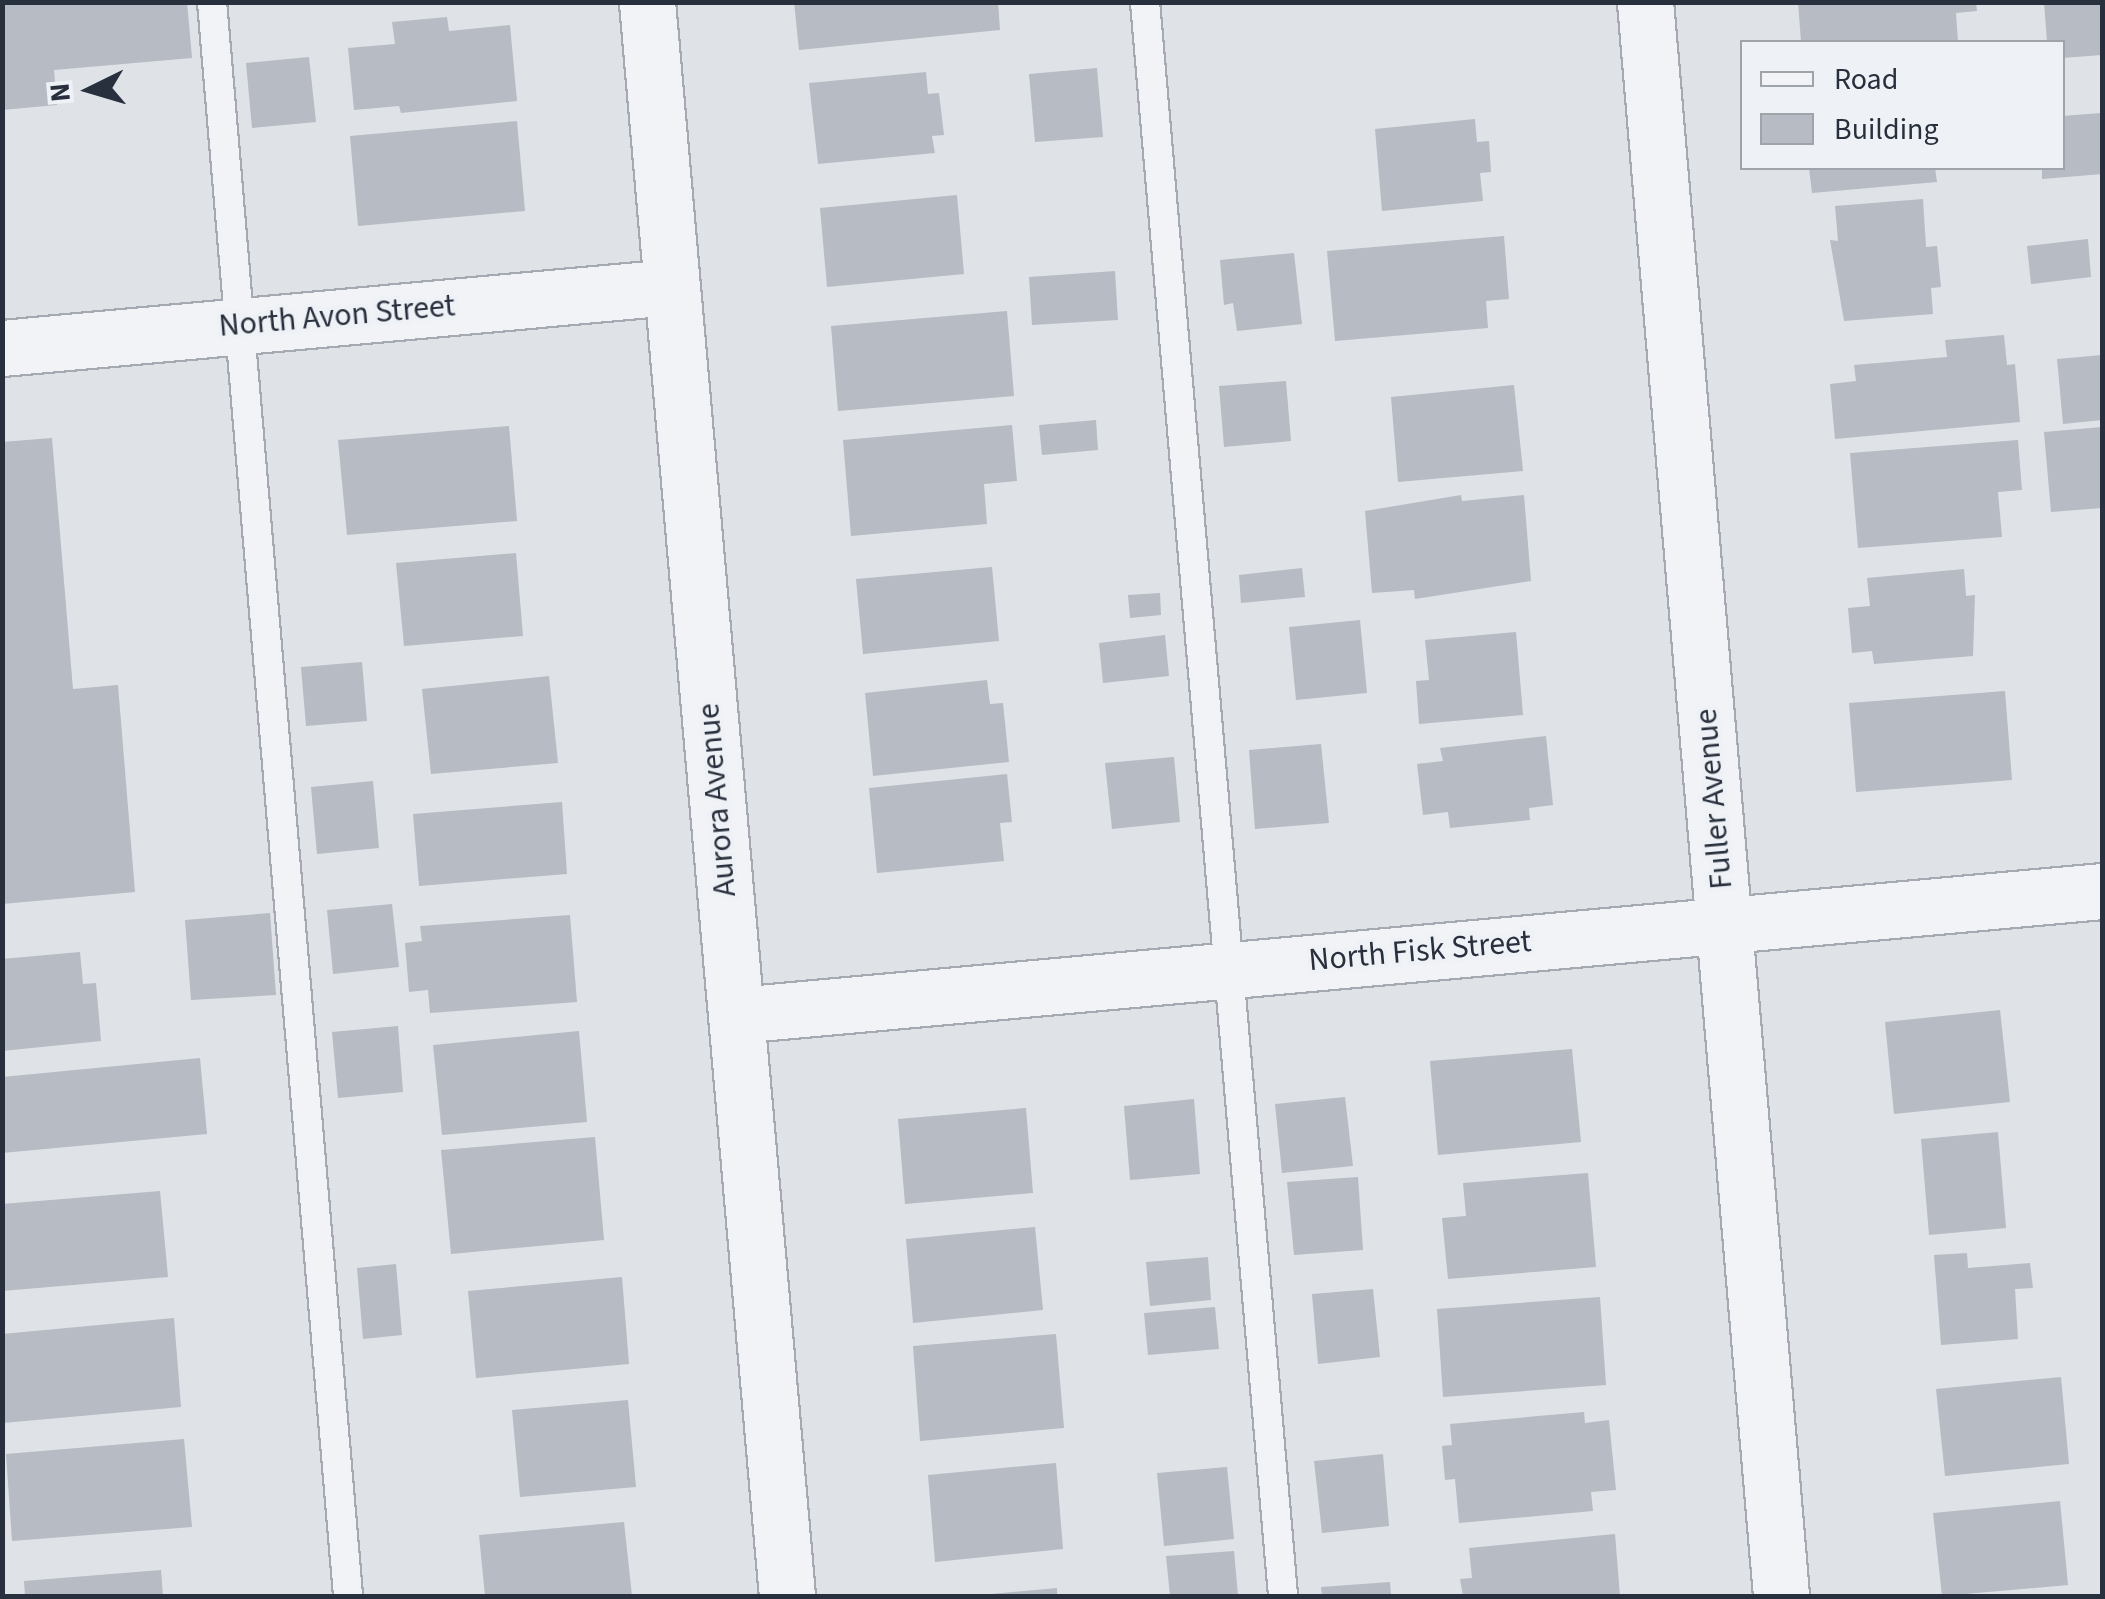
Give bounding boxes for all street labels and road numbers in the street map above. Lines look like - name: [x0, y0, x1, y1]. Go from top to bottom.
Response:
- street label: North Avon Street: [217, 287, 457, 345]
- street label: Aurora Avenue: [689, 702, 745, 898]
- street label: Fuller Avenue: [1687, 707, 1741, 891]
- street label: North Fisk Street: [1307, 922, 1533, 980]

